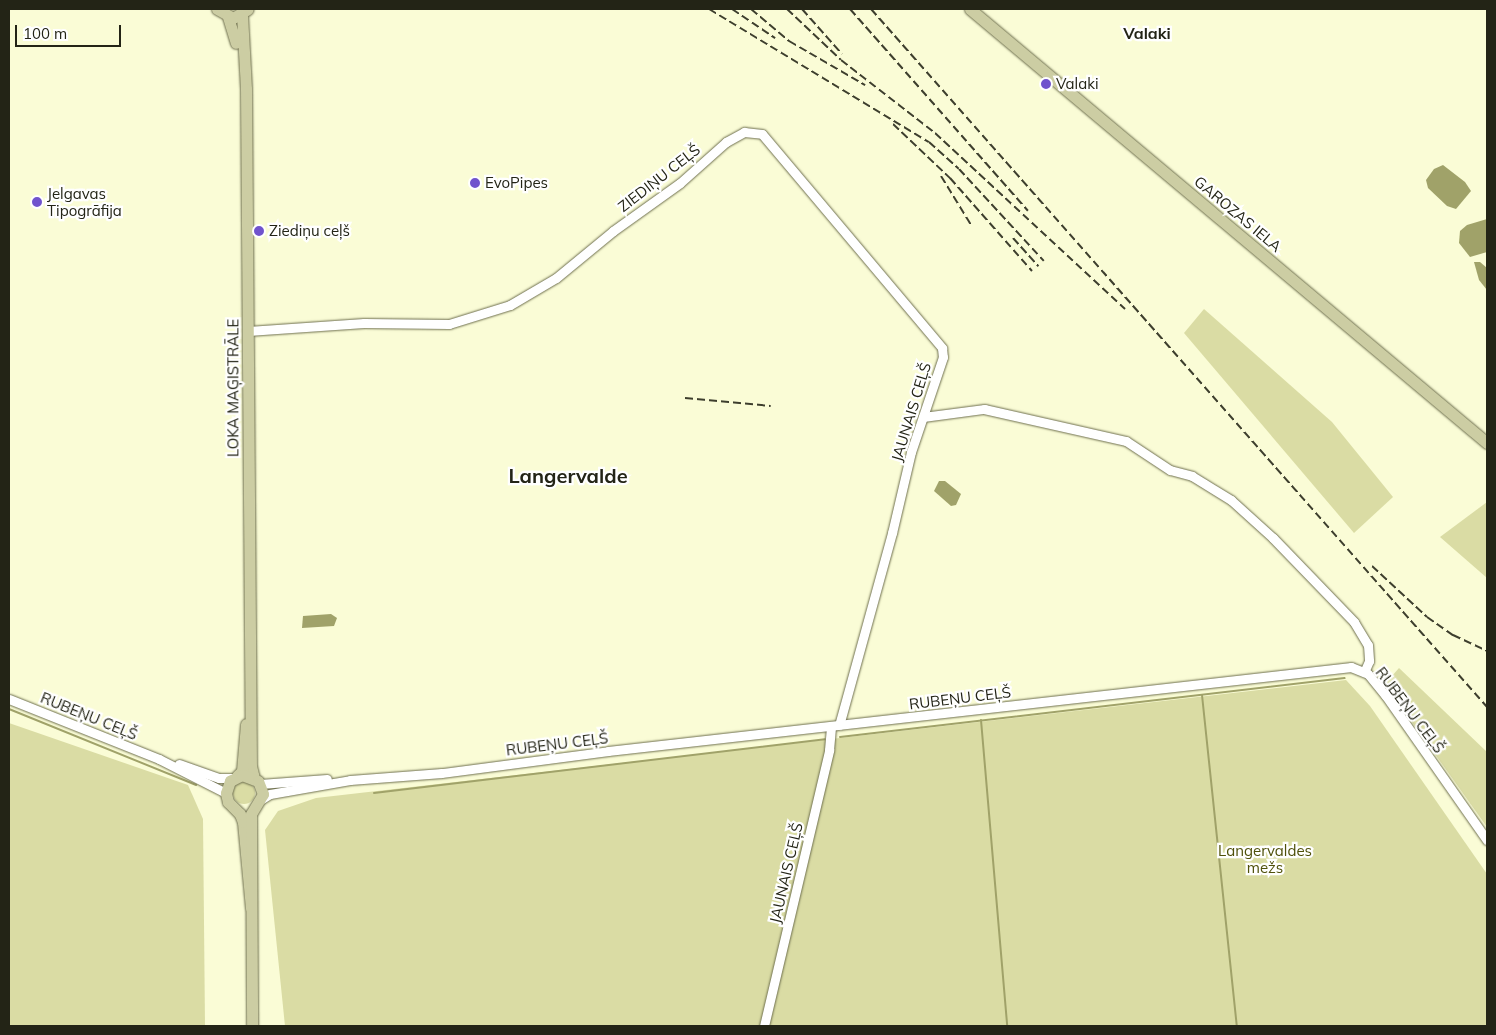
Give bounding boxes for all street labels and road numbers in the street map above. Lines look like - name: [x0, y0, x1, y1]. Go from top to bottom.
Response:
- street label: ZIEDIŅU CEĻŠ: [614, 140, 704, 216]
- street label: GAROZAS IELA: [1191, 172, 1285, 256]
- street label: LOKA MAĢISTRĀLE: [224, 319, 242, 457]
- street label: JAUNAIS CEĻŠ: [887, 360, 935, 464]
- street label: RUBEŅU CEĻŠ: [1372, 664, 1448, 756]
- street label: RUBEŅU CEĻŠ: [908, 683, 1012, 713]
- street label: RUBEŅU CEĻŠ: [38, 688, 140, 744]
- street label: RUBEŅU CEĻŠ: [505, 729, 609, 759]
- street label: JAUNAIS CEĻŠ: [766, 821, 806, 925]

